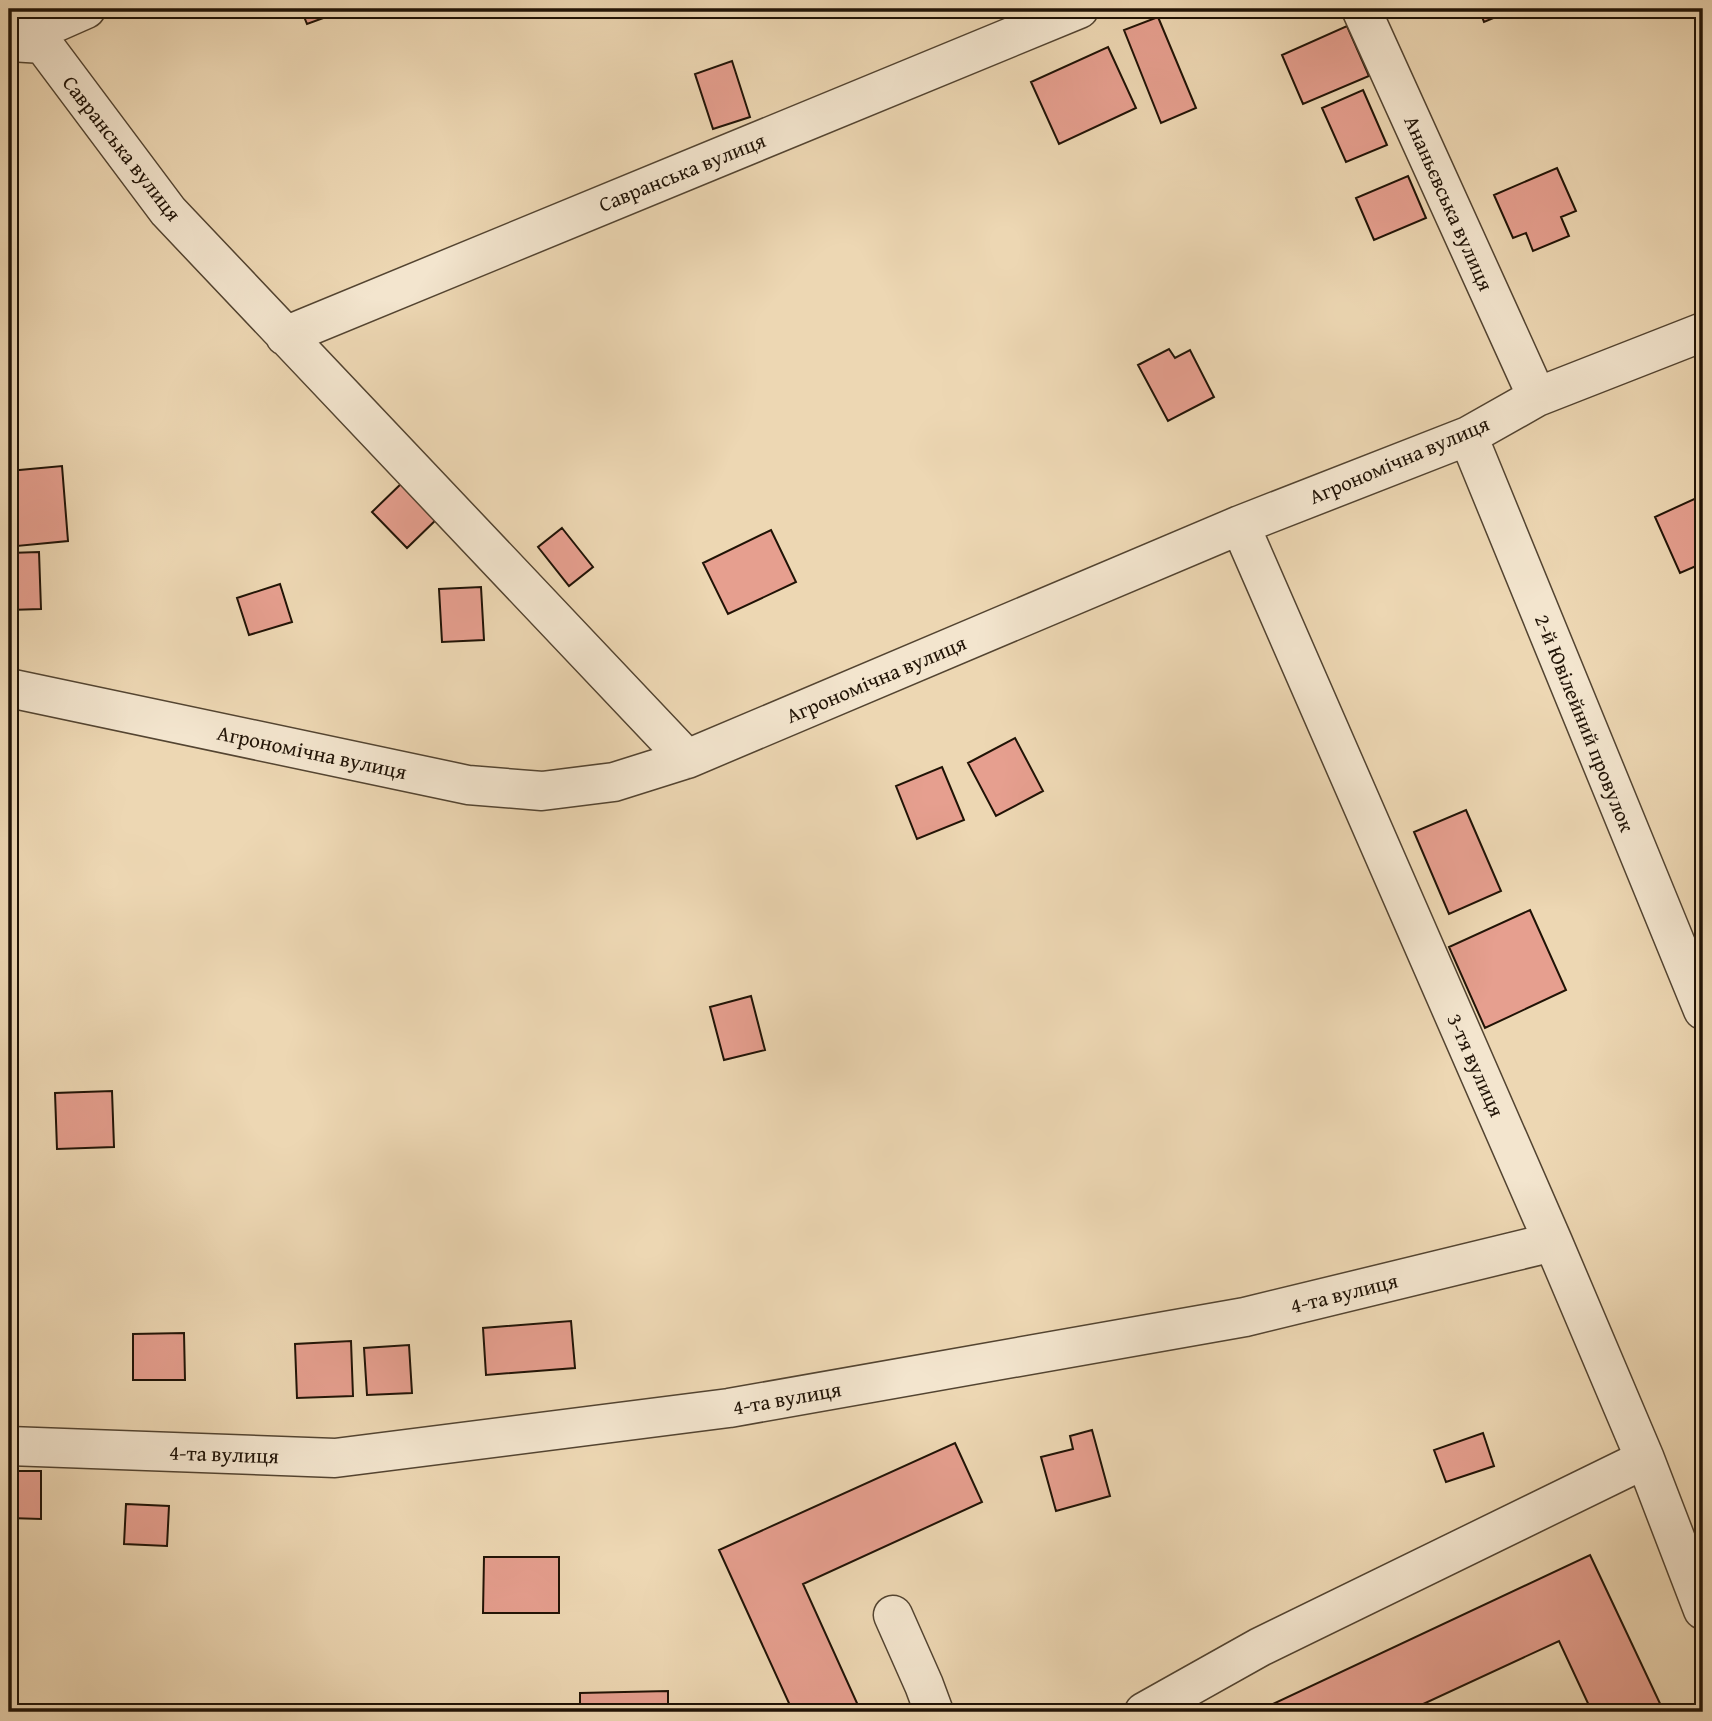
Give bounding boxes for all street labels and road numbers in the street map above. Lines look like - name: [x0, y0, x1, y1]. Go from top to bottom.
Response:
- street label: Савранська вулиця: [55, 68, 189, 228]
- street label: Ананьєвська вулиця: [1396, 110, 1502, 296]
- street label: Савранська вулиця: [594, 124, 770, 220]
- street label: Агрономічна вулиця: [1304, 408, 1494, 512]
- street label: 2-й Ювілейний провулок: [1527, 609, 1643, 837]
- street label: Агрономічна вулиця: [781, 627, 971, 731]
- street label: Агрономічна вулиця: [214, 717, 410, 787]
- street label: 3-тя вулиця: [1439, 1008, 1513, 1122]
- street label: 4-та вулиця: [1287, 1265, 1401, 1321]
- street label: 4-та вулиця: [730, 1373, 844, 1423]
- street label: 4-та вулиця: [169, 1437, 280, 1471]

